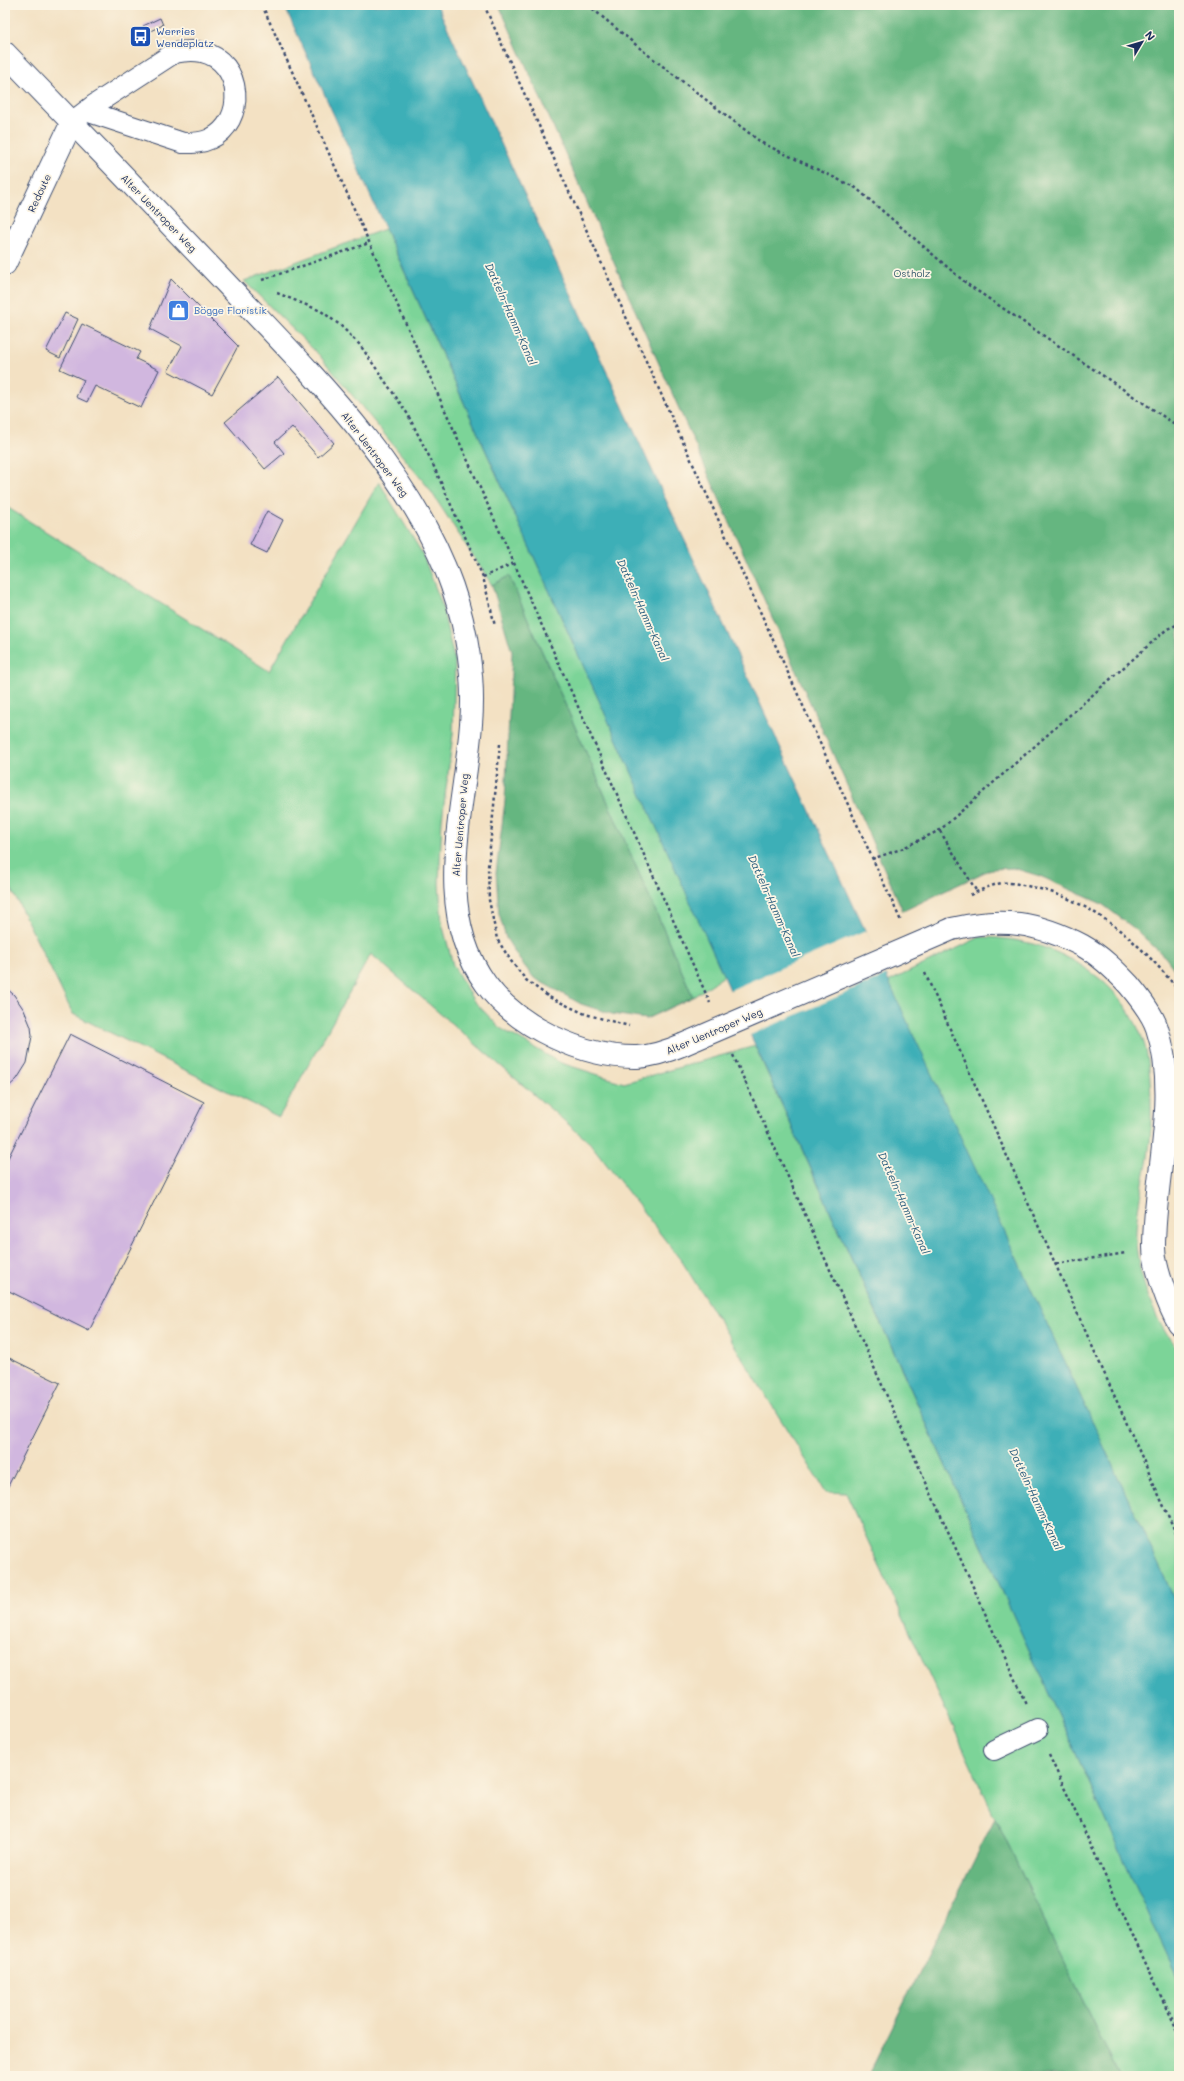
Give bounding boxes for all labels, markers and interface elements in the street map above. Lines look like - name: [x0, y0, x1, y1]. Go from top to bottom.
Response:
- north arrow: [1122, 22, 1162, 62]
- bus stop icon: Werries Wendeplatz: [128, 24, 154, 50]
- place label: Werries Wendeplatz: [156, 24, 214, 50]
- text: N: [1142, 28, 1159, 43]
- street label: Redoute: [24, 171, 54, 215]
- street label: Alter Uentroper Weg: [118, 171, 200, 255]
- water label: Datteln-Hamm-Kanal: [482, 260, 541, 368]
- park label: Ostholz: [894, 266, 931, 280]
- shop icon: Bögge Floristik: [166, 297, 192, 323]
- place label: Bögge Floristik: [194, 303, 267, 317]
- street label: Alter Uentroper Weg: [338, 409, 412, 500]
- water label: Datteln-Hamm-Kanal: [614, 556, 673, 664]
- street label: Alter Uentroper Weg: [449, 773, 471, 877]
- water label: Datteln-Hamm-Kanal: [745, 852, 804, 960]
- street label: Alter Uentroper Weg: [664, 1004, 764, 1058]
- water label: Datteln-Hamm-Kanal: [875, 1149, 934, 1257]
- water label: Datteln-Hamm-Kanal: [1006, 1446, 1067, 1552]

